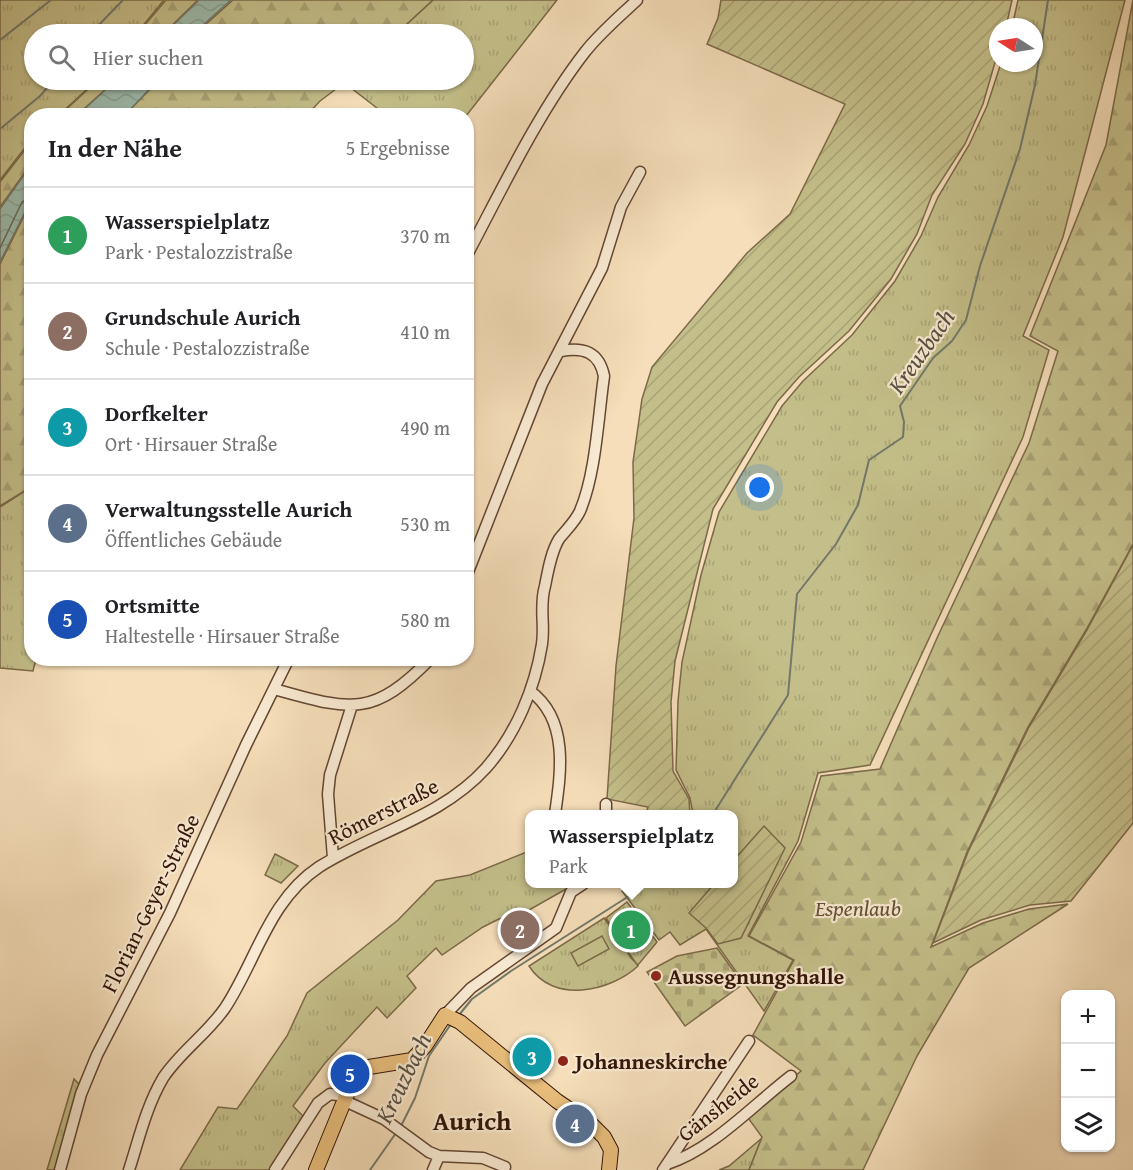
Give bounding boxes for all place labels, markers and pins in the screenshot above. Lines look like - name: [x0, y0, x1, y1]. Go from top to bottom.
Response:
- pin: 2: [500, 908, 540, 952]
- pin: 1: [612, 908, 650, 952]
- place label: Aussegnungshalle: [668, 960, 845, 992]
- marker: Aussegnungshalle: [649, 969, 663, 983]
- pin: 3: [512, 1034, 552, 1080]
- place label: Johanneskirche: [571, 1045, 728, 1077]
- pin: 5: [330, 1052, 370, 1096]
- marker: Johanneskirche: [556, 1054, 570, 1068]
- pin: 4: [556, 1102, 594, 1146]

